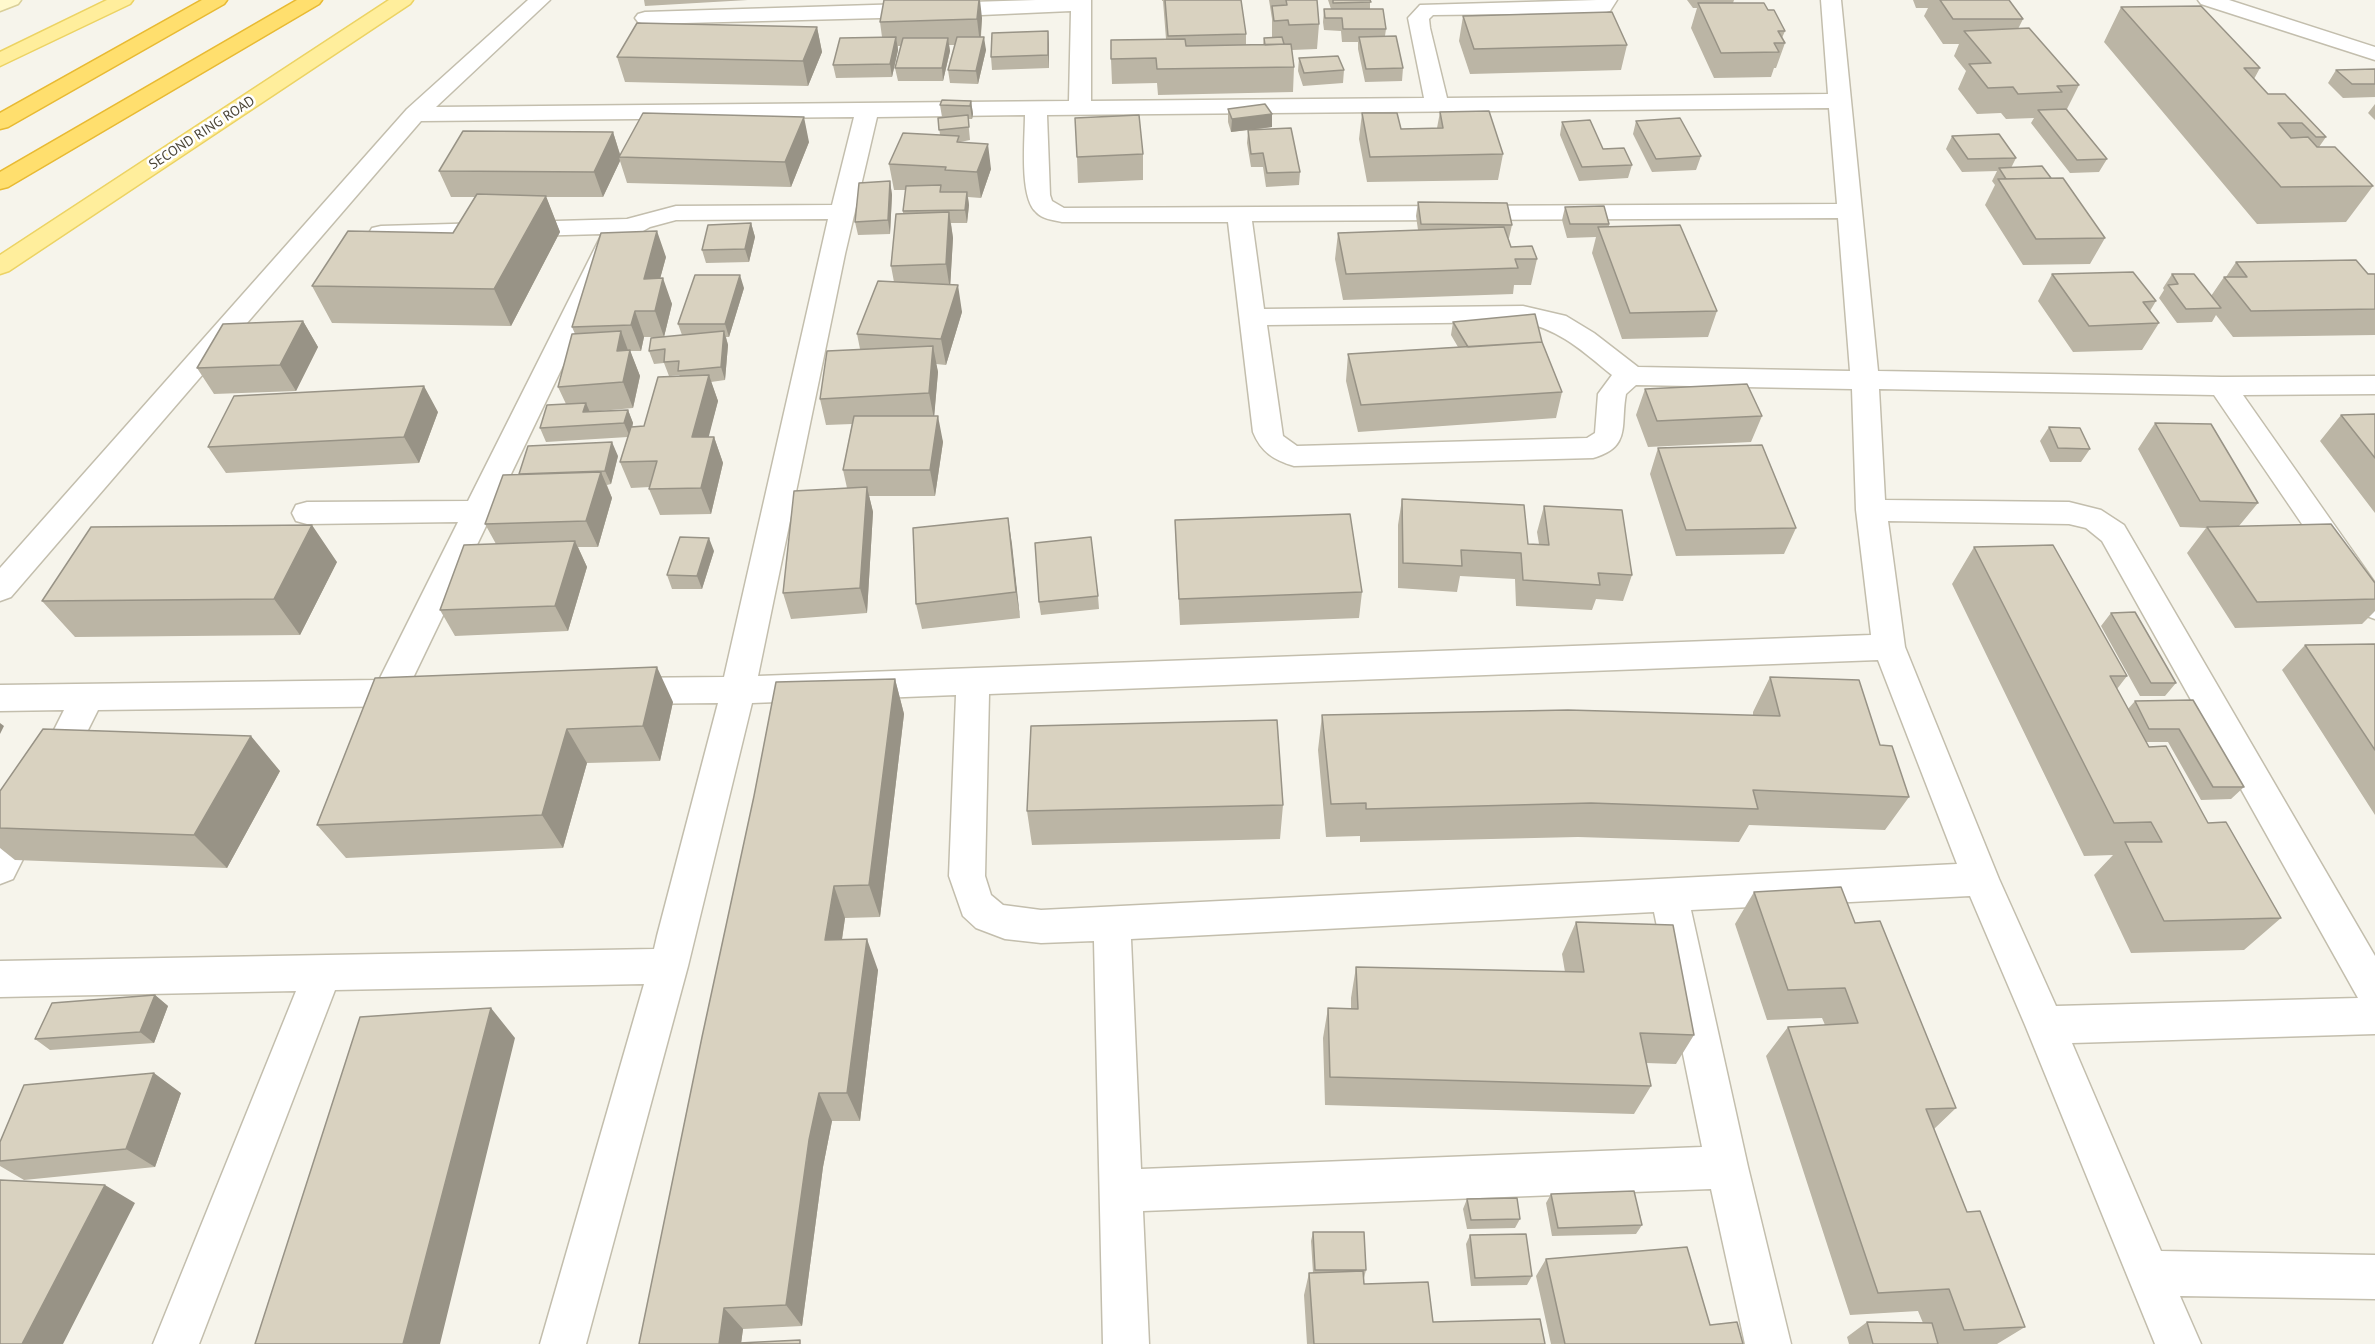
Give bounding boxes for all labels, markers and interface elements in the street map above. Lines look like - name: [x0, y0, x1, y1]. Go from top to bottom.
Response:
- street label: SECOND RING ROAD: [146, 92, 258, 174]

